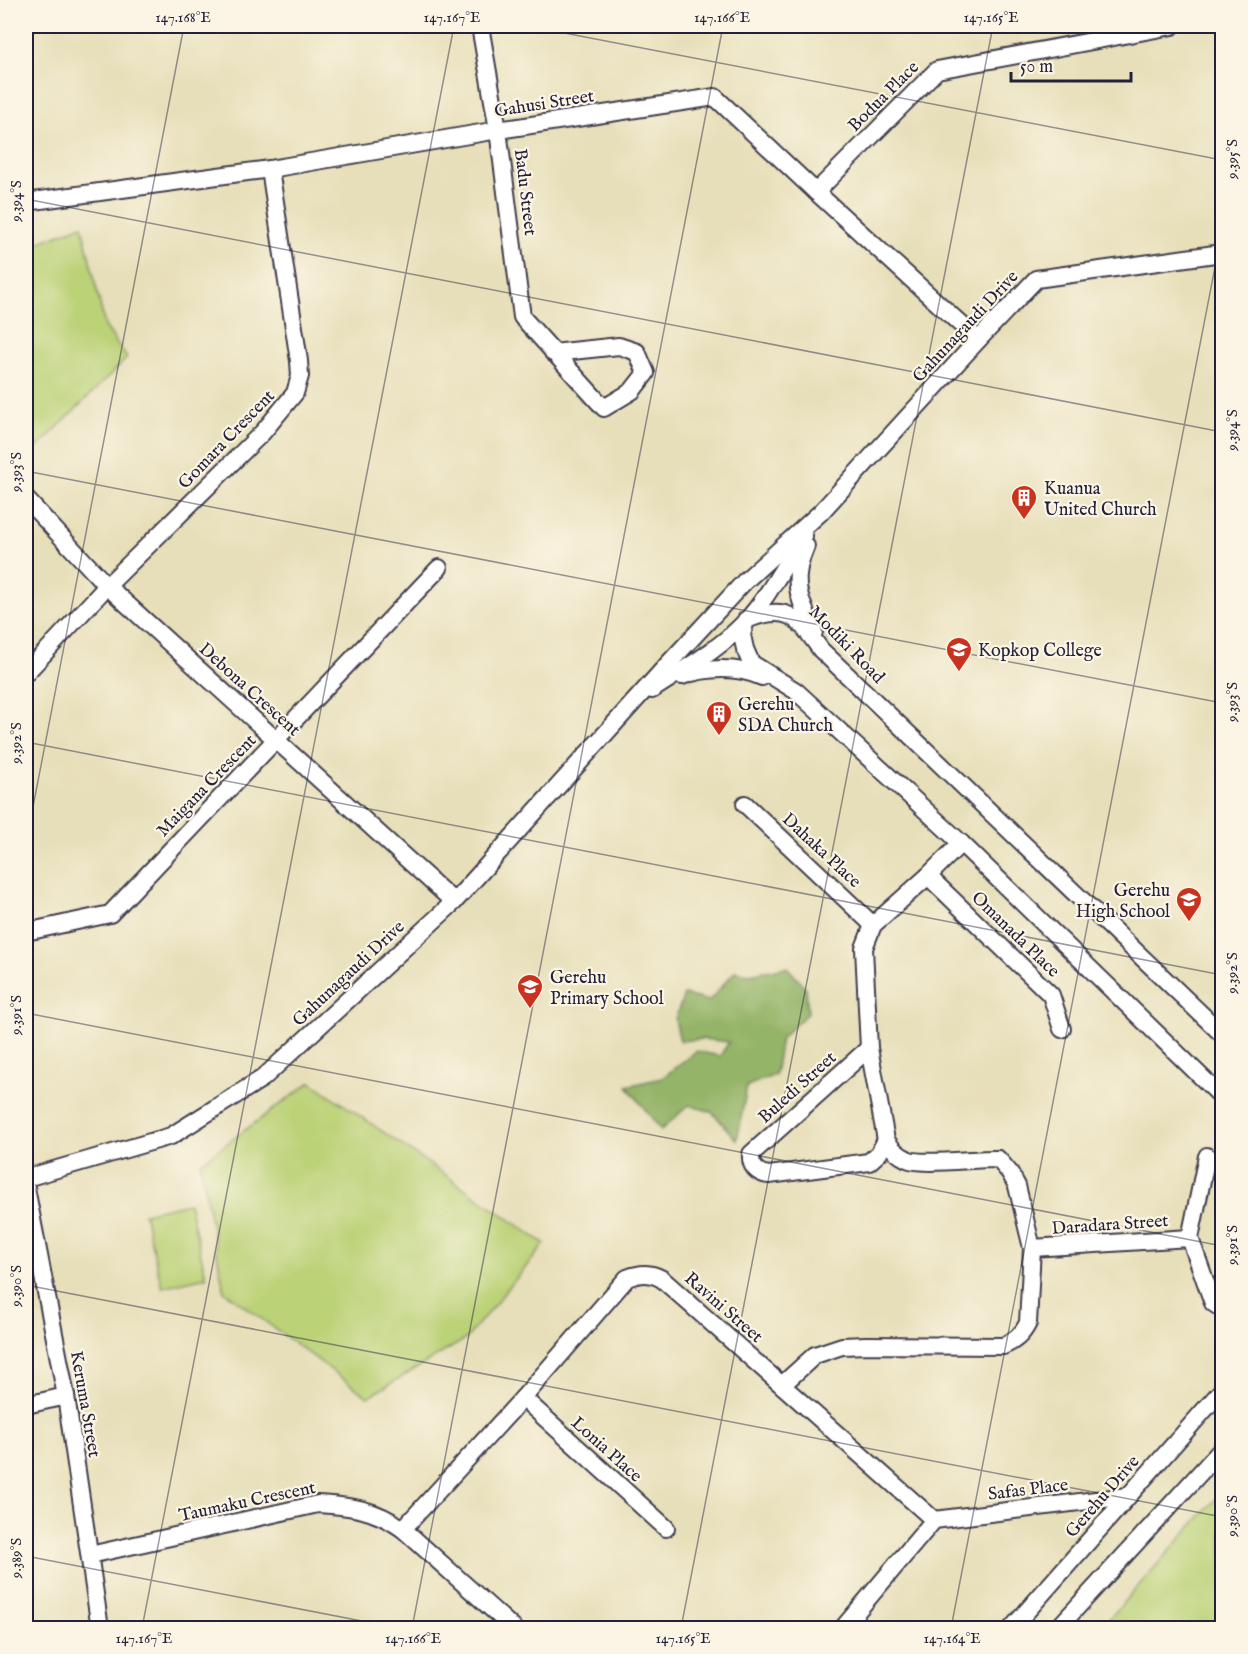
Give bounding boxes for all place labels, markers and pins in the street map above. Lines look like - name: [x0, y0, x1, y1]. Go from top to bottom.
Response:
- place label: Kuanua United Church: [1044, 478, 1157, 522]
- building icon: Kuanua United Church: [1009, 483, 1039, 521]
- school or university icon: Kopkop College: [944, 635, 974, 673]
- place label: Kopkop College: [978, 640, 1102, 663]
- place label: Gerehu SDA Church: [738, 694, 833, 738]
- building icon: Gerehu SDA Church: [704, 699, 734, 737]
- place label: Gerehu High School: [1076, 880, 1170, 924]
- school or university icon: Gerehu High School: [1174, 885, 1204, 923]
- place label: Gerehu Primary School: [550, 967, 664, 1011]
- school or university icon: Gerehu Primary School: [515, 972, 545, 1010]

